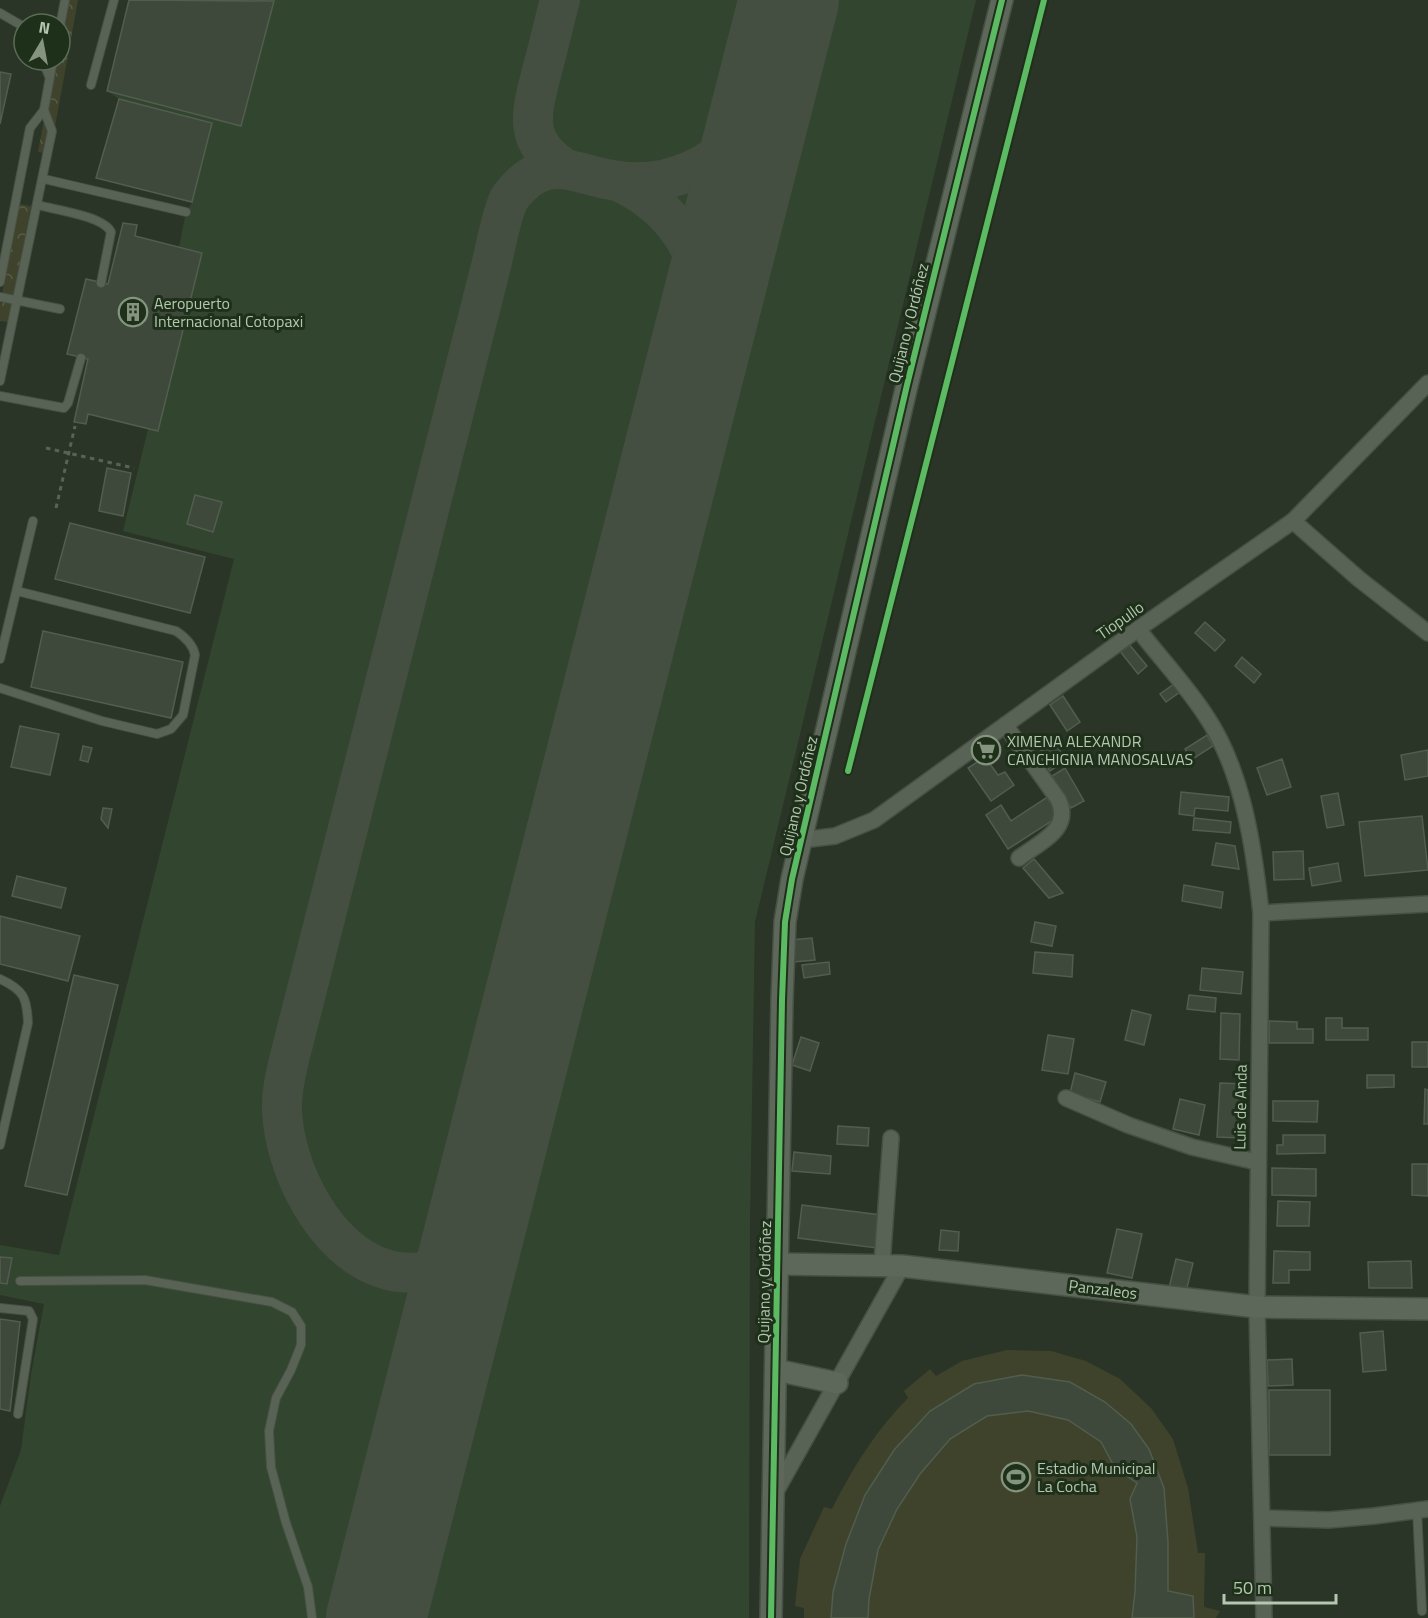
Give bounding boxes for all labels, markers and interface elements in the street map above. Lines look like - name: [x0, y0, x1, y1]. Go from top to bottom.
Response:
- north arrow: [12, 12, 72, 72]
- text: N: [37, 14, 52, 40]
- street label: Quijano y Ordóñez: [882, 261, 934, 385]
- place label: Aeropuerto Internacional Cotopaxi: [154, 291, 303, 333]
- building icon: Aeropuerto Internacional Cotopaxi: [117, 296, 149, 328]
- street label: Tiopullo: [1091, 595, 1149, 645]
- place label: XIMENA ALEXANDR CANCHIGNIA MANOSALVAS: [1007, 729, 1193, 771]
- street label: Quijano y Ordóñez: [773, 734, 823, 858]
- supermarket icon: XIMENA ALEXANDR CANCHIGNIA MANOSALVAS: [970, 734, 1002, 766]
- street label: Luis de Anda: [1227, 1064, 1253, 1150]
- street label: Quijano y Ordóñez: [751, 1220, 777, 1344]
- street label: Panzaleos: [1067, 1273, 1139, 1305]
- place label: Estadio Municipal La Cocha: [1037, 1456, 1156, 1498]
- sports icon: Estadio Municipal La Cocha: [1000, 1461, 1032, 1493]
- scale bar: [1224, 1567, 1336, 1605]
- text: 50 m: [1233, 1574, 1272, 1601]

